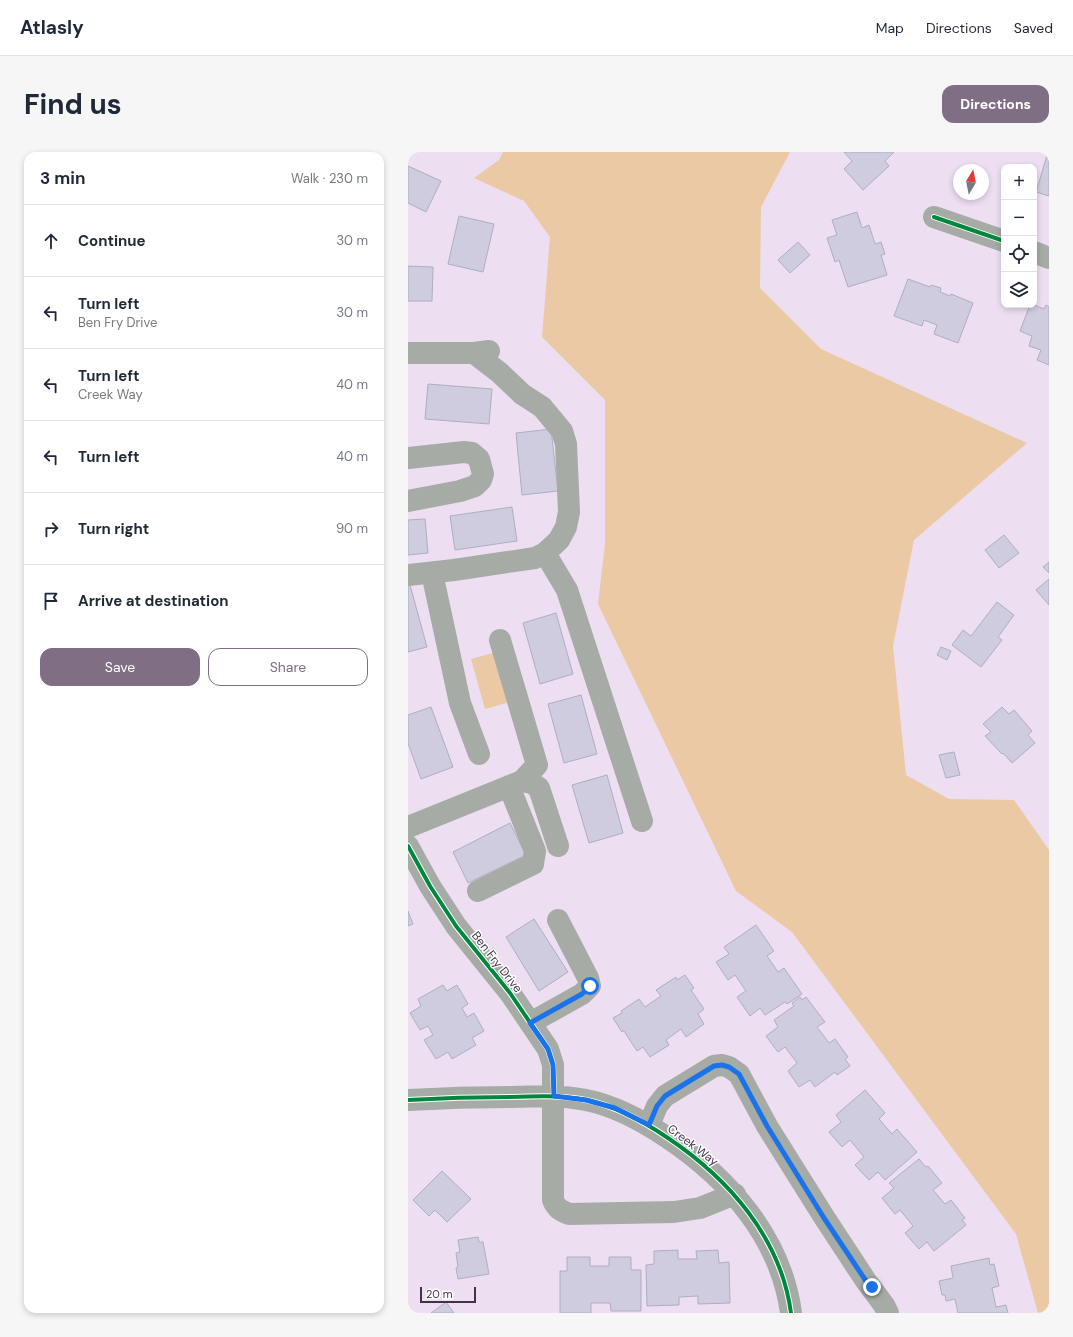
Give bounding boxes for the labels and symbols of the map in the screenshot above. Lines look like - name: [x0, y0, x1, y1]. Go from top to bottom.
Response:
- north arrow: [953, 164, 989, 200]
- street label: Ben Fry Drive: [468, 928, 526, 996]
- route start: [581, 977, 599, 995]
- street label: Creek Way: [664, 1121, 722, 1170]
- route end: [863, 1278, 881, 1296]
- scale bar: [420, 1285, 476, 1304]

